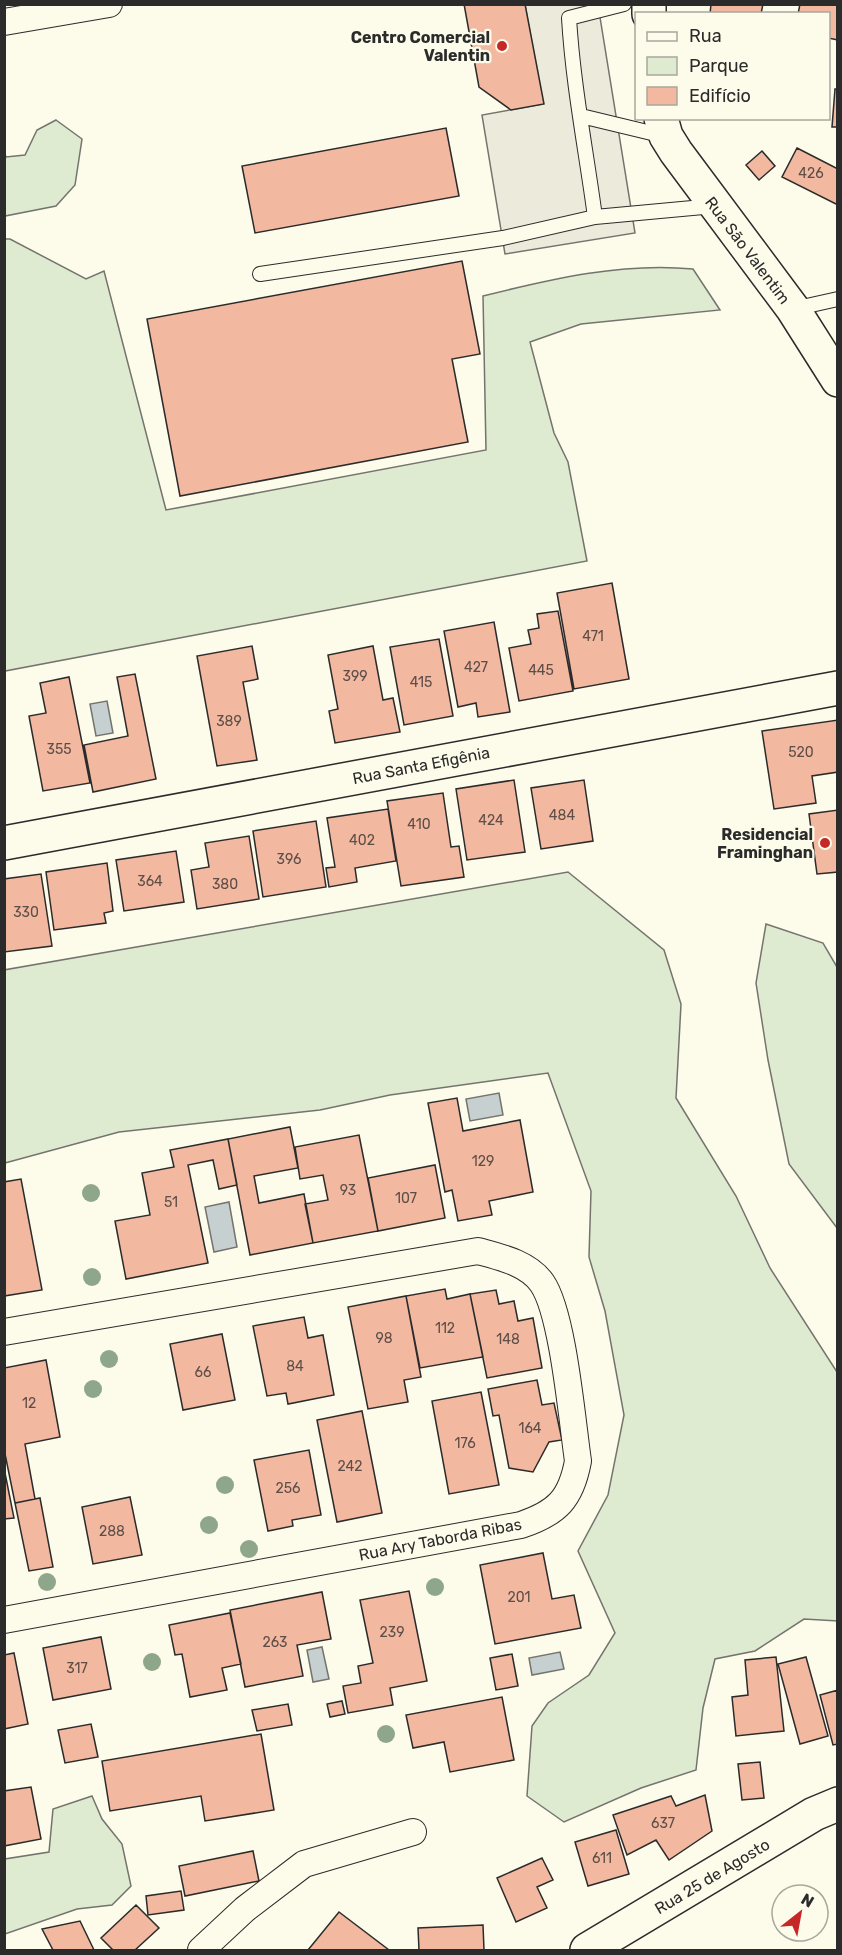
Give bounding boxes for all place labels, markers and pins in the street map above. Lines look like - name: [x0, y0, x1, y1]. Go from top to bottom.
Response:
- place label: Centro Comercial Valentin: [351, 28, 490, 65]
- marker: Centro Comercial Valentin: [495, 39, 509, 53]
- place label: Residencial Framinghan: [717, 825, 813, 862]
- marker: Residencial Framinghan: [818, 836, 832, 850]

